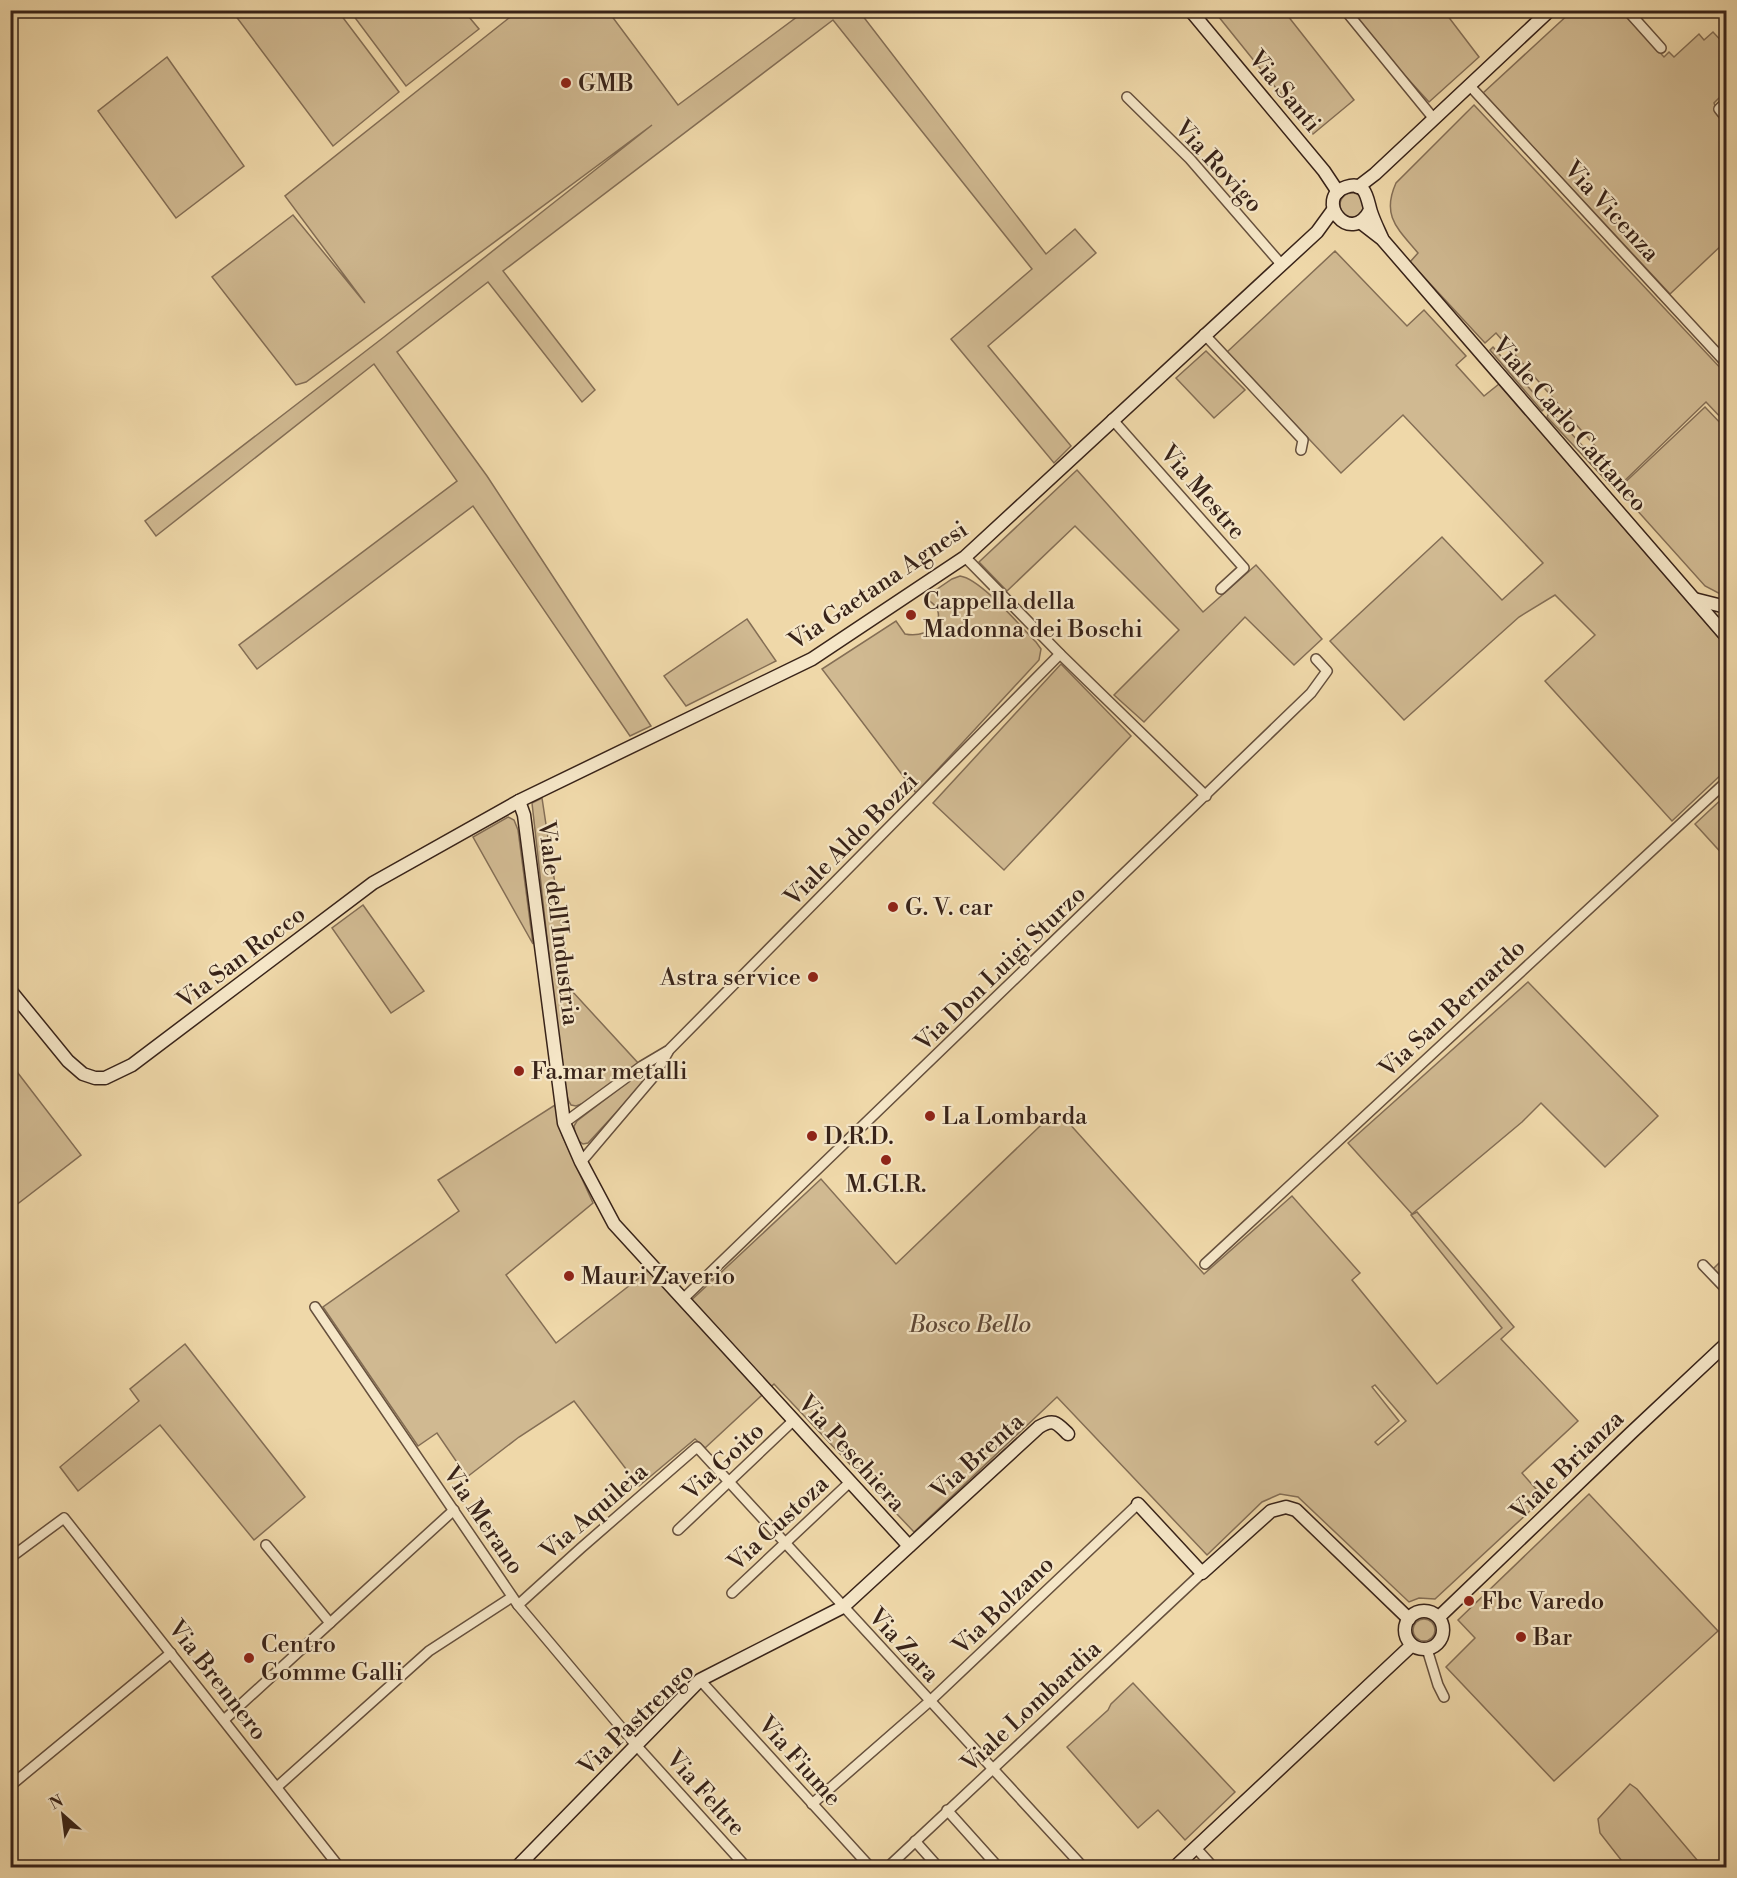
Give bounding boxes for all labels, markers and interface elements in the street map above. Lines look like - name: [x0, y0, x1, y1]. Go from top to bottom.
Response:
- street label: Via Santi: [1241, 44, 1327, 139]
- place label: GMB: [578, 69, 634, 99]
- marker: GMB: [559, 76, 573, 90]
- street label: Via Rovigo: [1167, 113, 1269, 219]
- street label: Via Vicenza: [1556, 154, 1666, 269]
- street label: Viale Carlo Cattaneo: [1484, 330, 1653, 518]
- street label: Via Mestre: [1152, 438, 1251, 546]
- street label: Via Gaetana Agnesi: [782, 515, 974, 657]
- place label: Cappella della Madonna dei Boschi: [923, 587, 1143, 645]
- marker: Cappella della Madonna dei Boschi: [904, 608, 918, 622]
- street label: Viale Aldo Bozzi: [778, 766, 925, 914]
- street label: Viale dell'Industria: [530, 818, 586, 1028]
- street label: Via Don Luigi Sturzo: [908, 879, 1093, 1059]
- place label: G. V. car: [905, 893, 993, 923]
- street label: Via San Rocco: [170, 900, 312, 1017]
- marker: G. V. car: [886, 900, 900, 914]
- street label: Via San Bernardo: [1372, 933, 1532, 1085]
- place label: Astra service: [659, 963, 801, 993]
- marker: Astra service: [806, 970, 820, 984]
- place label: Fa.mar metalli: [531, 1057, 688, 1087]
- marker: Fa.mar metalli: [512, 1064, 526, 1078]
- place label: La Lombarda: [942, 1102, 1088, 1132]
- marker: La Lombarda: [923, 1109, 937, 1123]
- place label: D.R.D.: [824, 1122, 894, 1152]
- marker: D.R.D.: [805, 1129, 819, 1143]
- marker: M.GI.R.: [879, 1153, 893, 1167]
- place label: M.GI.R.: [846, 1170, 926, 1200]
- place label: Mauri Zaverio: [581, 1262, 735, 1292]
- marker: Mauri Zaverio: [562, 1269, 576, 1283]
- park label: Bosco Bello: [908, 1310, 1031, 1340]
- street label: Via Peschiera: [790, 1388, 912, 1519]
- street label: Viale Brianza: [1504, 1404, 1631, 1528]
- street label: Via Brenta: [924, 1406, 1031, 1507]
- street label: Via Goito: [676, 1416, 771, 1508]
- street label: Via Aquileia: [534, 1456, 655, 1567]
- street label: Via Merano: [435, 1460, 530, 1580]
- street label: Via Custoza: [721, 1469, 836, 1579]
- street label: Via Bolzano: [946, 1550, 1061, 1662]
- place label: Fbc Varedo: [1481, 1587, 1604, 1617]
- marker: Fbc Varedo: [1462, 1594, 1476, 1608]
- street label: Via Zara: [861, 1601, 946, 1690]
- street label: Via Brennero: [160, 1614, 273, 1747]
- place label: Bar: [1532, 1623, 1572, 1653]
- place label: Centro Gomme Galli: [261, 1630, 403, 1688]
- marker: Bar: [1514, 1630, 1528, 1644]
- street label: Viale Lombardia: [955, 1634, 1108, 1780]
- marker: Centro Gomme Galli: [242, 1651, 256, 1665]
- street label: Via Pastrengo: [572, 1657, 701, 1783]
- street label: Via Fiume: [750, 1710, 848, 1813]
- street label: Via Feltre: [658, 1744, 752, 1843]
- north arrow: [33, 1785, 93, 1845]
- text: N: [46, 1791, 67, 1814]

